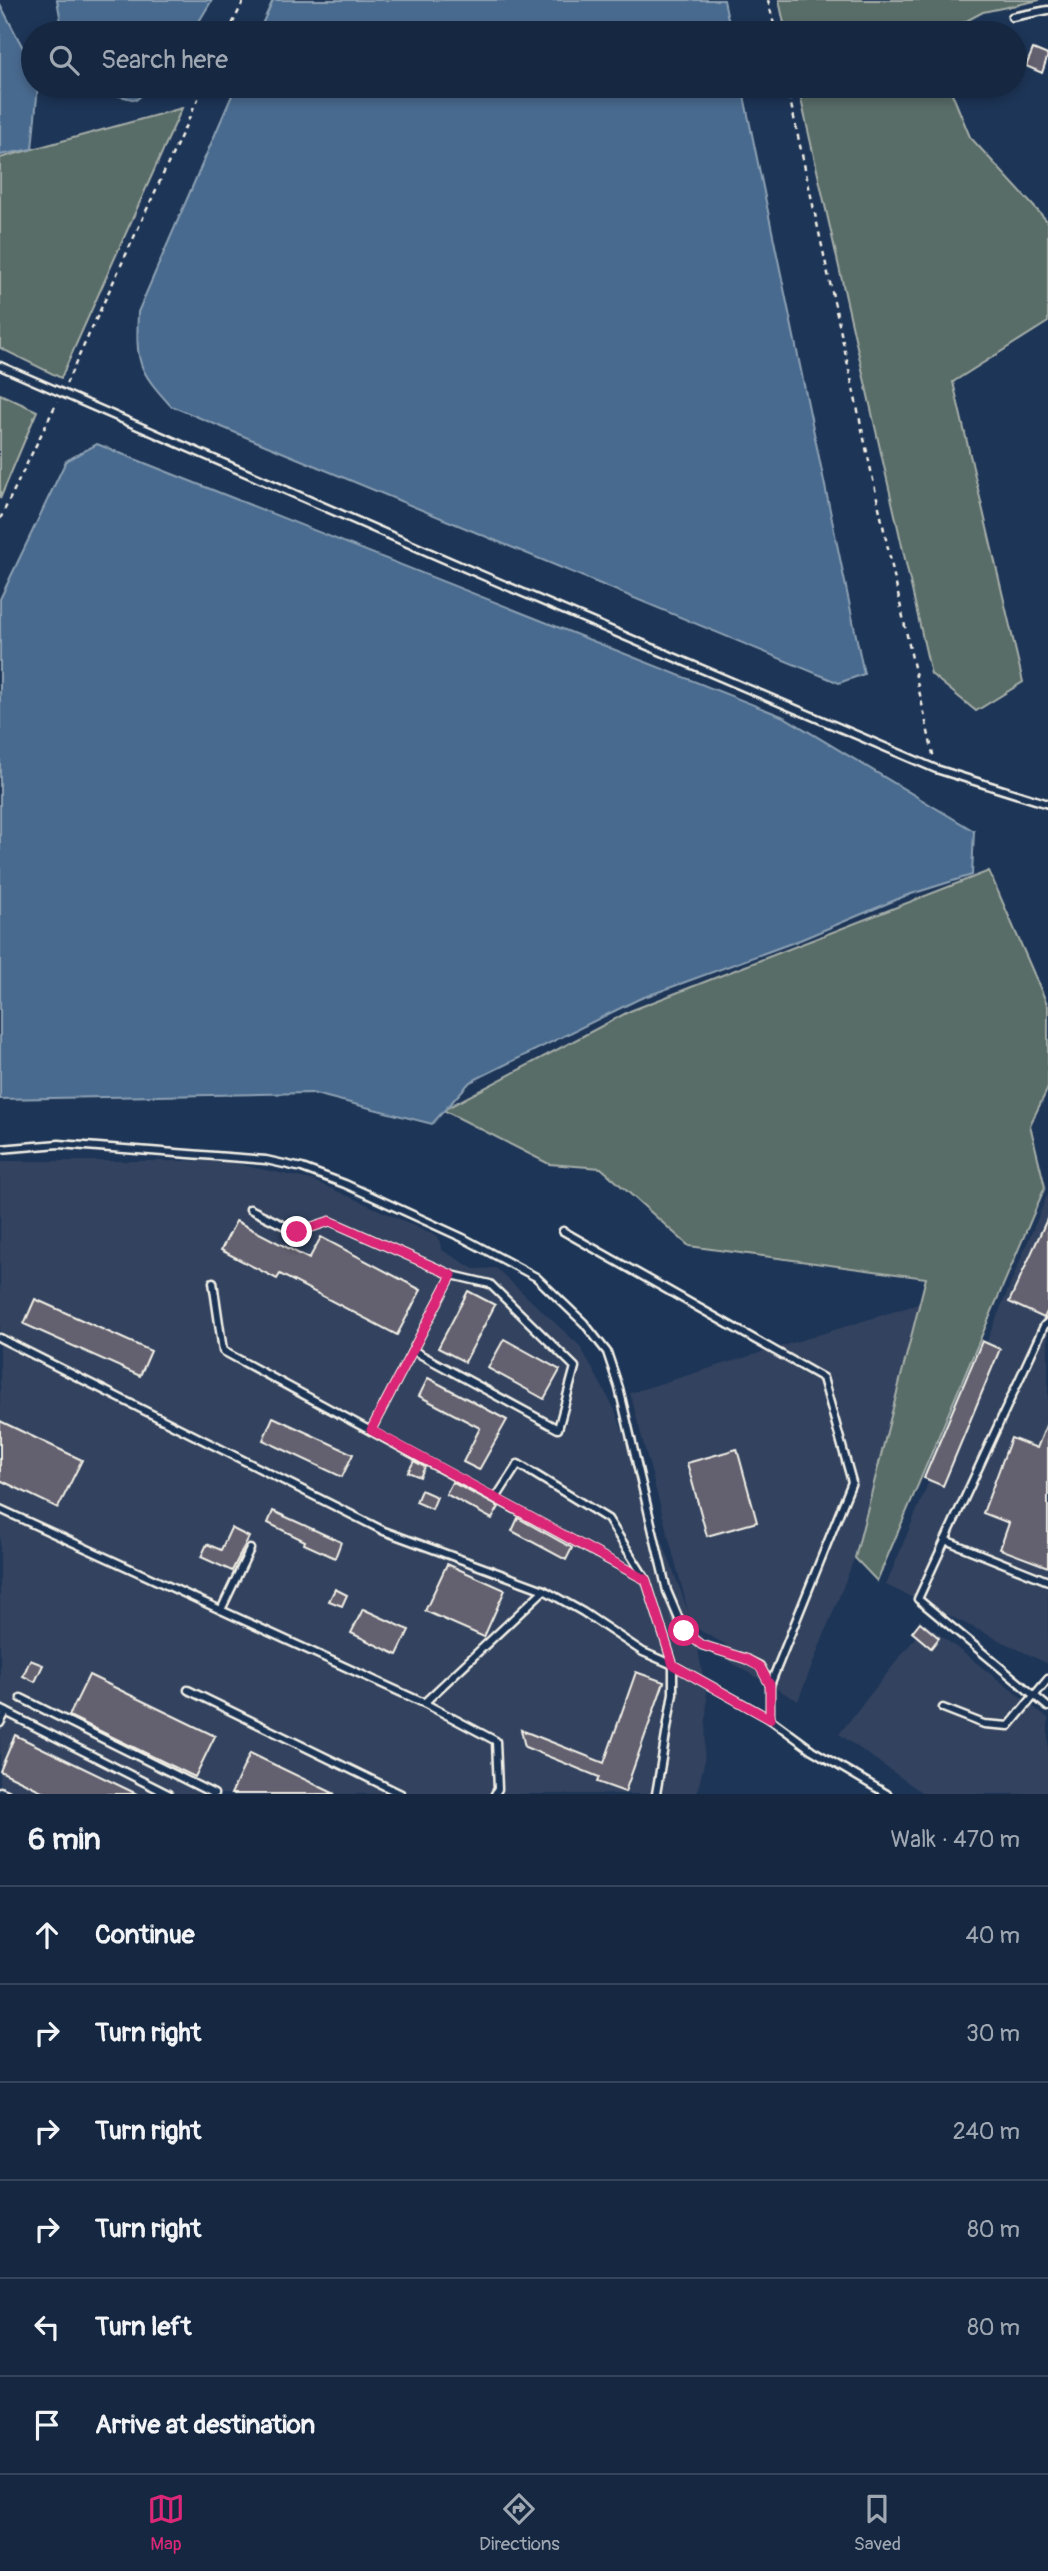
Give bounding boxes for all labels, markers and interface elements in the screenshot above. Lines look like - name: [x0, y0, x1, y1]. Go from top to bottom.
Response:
- search box: [21, 21, 1027, 98]
- icon: search: [45, 41, 83, 79]
- text: Search here: [101, 44, 228, 76]
- route end: [281, 1216, 312, 1247]
- route start: [668, 1615, 699, 1646]
- text: 6 min: [28, 1821, 101, 1858]
- text: Walk · 470 m: [891, 1825, 1020, 1854]
- icon: ahead: [28, 1916, 66, 1954]
- text: Continue: [95, 1919, 195, 1951]
- text: 40 m: [966, 1921, 1020, 1950]
- icon: right: [28, 2014, 66, 2052]
- text: Turn right: [95, 2017, 201, 2049]
- text: 30 m: [966, 2019, 1020, 2048]
- icon: right: [28, 2112, 66, 2150]
- text: Turn right: [95, 2115, 201, 2147]
- text: 240 m: [953, 2117, 1020, 2146]
- icon: right: [28, 2210, 66, 2248]
- text: Turn right: [95, 2213, 201, 2245]
- text: 80 m: [967, 2215, 1020, 2244]
- icon: left: [28, 2308, 66, 2346]
- text: Turn left: [95, 2311, 191, 2343]
- text: 80 m: [967, 2313, 1020, 2342]
- icon: arrive: [28, 2406, 66, 2444]
- text: Arrive at destination: [95, 2409, 315, 2441]
- tab: Map: [147, 2490, 185, 2556]
- tab: Directions: [479, 2490, 560, 2556]
- tab: Saved: [854, 2490, 901, 2556]

